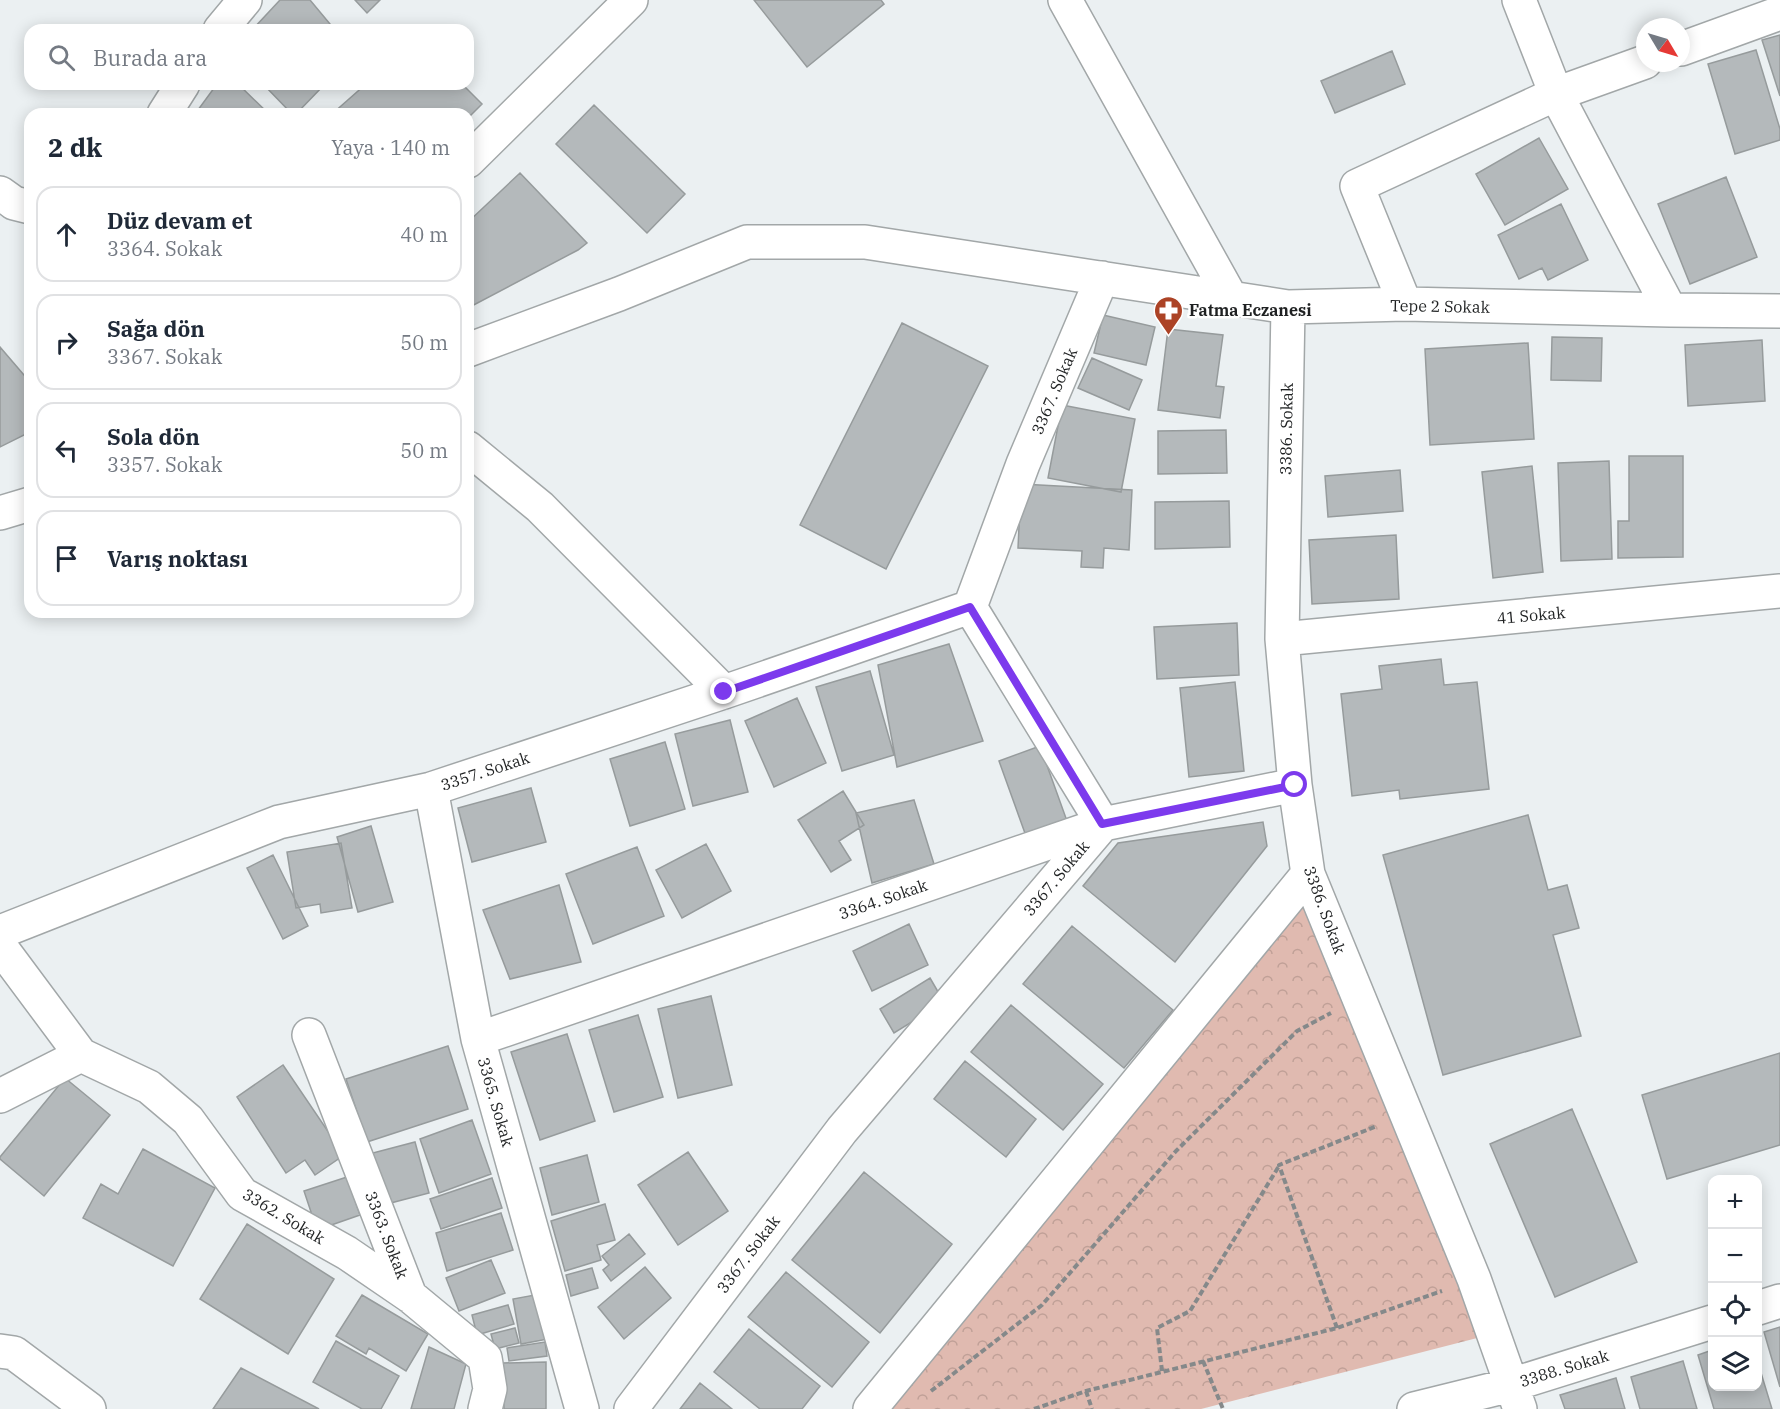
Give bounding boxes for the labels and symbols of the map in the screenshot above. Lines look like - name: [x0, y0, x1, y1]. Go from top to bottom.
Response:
- north arrow: [1636, 18, 1690, 72]
- pharmacy icon: Fatma Eczanesi: [1152, 294, 1184, 336]
- street label: Tepe 2 Sokak: [1390, 295, 1491, 317]
- place label: Fatma Eczanesi: [1189, 300, 1312, 320]
- street label: 3367. Sokak: [1027, 344, 1081, 437]
- street label: 3386. Sokak: [1275, 382, 1297, 475]
- street label: 41 Sokak: [1496, 602, 1567, 628]
- route end: [710, 678, 736, 704]
- street label: 3357. Sokak: [438, 747, 533, 795]
- route start: [1281, 771, 1307, 797]
- street label: 3367. Sokak: [1019, 836, 1094, 920]
- street label: 3386. Sokak: [1300, 863, 1350, 957]
- street label: 3364. Sokak: [836, 874, 930, 923]
- street label: 3365. Sokak: [474, 1055, 519, 1150]
- street label: 3362. Sokak: [239, 1184, 329, 1249]
- street label: 3363. Sokak: [361, 1188, 413, 1282]
- street label: 3367. Sokak: [712, 1211, 784, 1297]
- street label: 3388. Sokak: [1517, 1345, 1612, 1391]

